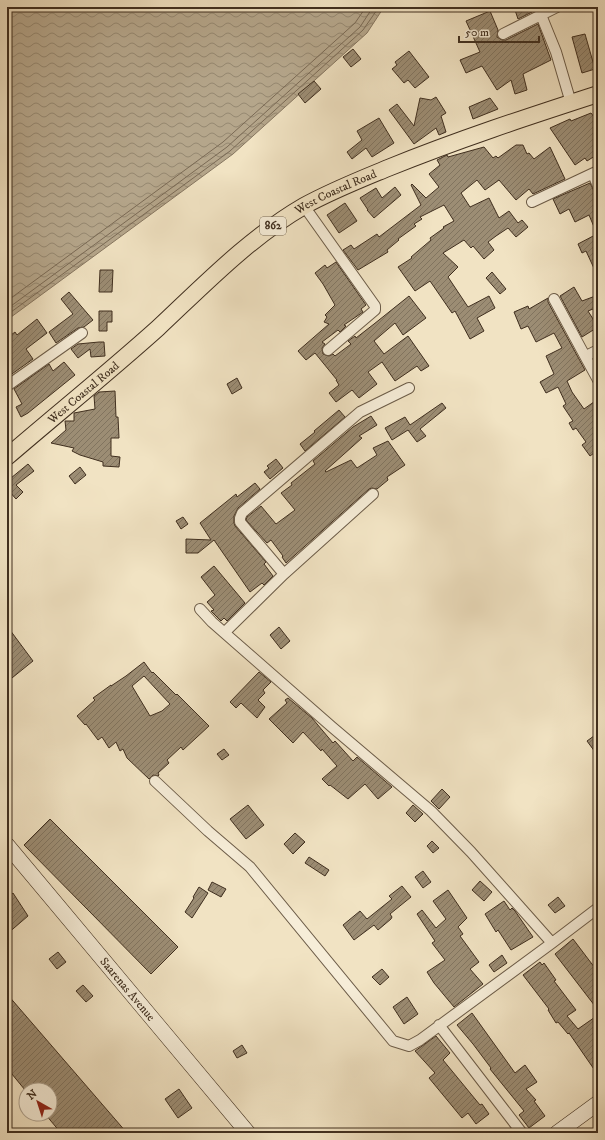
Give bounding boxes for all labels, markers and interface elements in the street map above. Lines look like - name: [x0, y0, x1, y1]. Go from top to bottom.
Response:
- scale bar: [459, 18, 539, 44]
- text: 50 m: [465, 25, 489, 40]
- street label: West Coastal Road: [291, 166, 379, 218]
- road number: 862: [260, 217, 286, 235]
- street label: West Coastal Road: [44, 358, 122, 427]
- street label: Saarenas Avenue: [97, 954, 159, 1024]
- north arrow: [18, 1082, 58, 1122]
- text: N: [24, 1087, 40, 1103]

